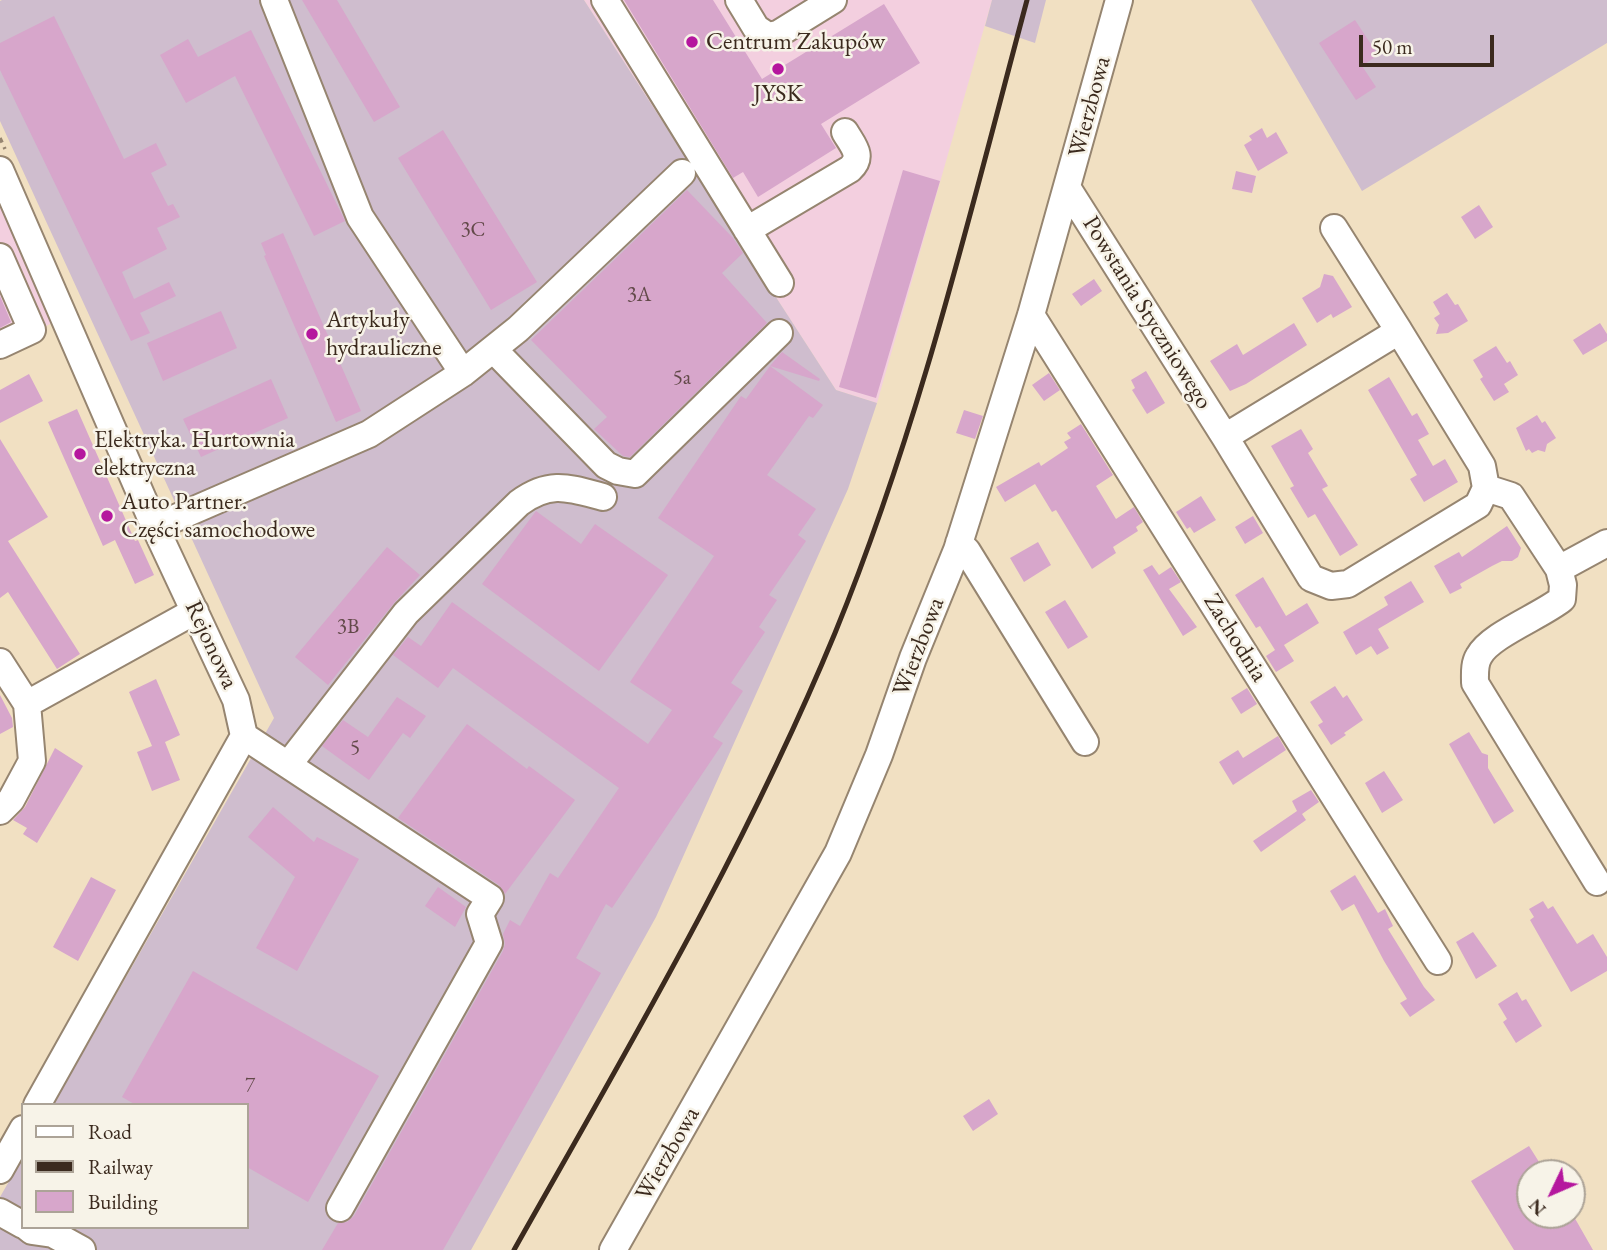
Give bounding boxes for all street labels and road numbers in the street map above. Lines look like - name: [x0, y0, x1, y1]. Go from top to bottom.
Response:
- street label: Wierzbowa: [1063, 53, 1117, 161]
- street label: Powstania Styczniowego: [1076, 211, 1218, 415]
- street label: Zachodnia: [1197, 589, 1273, 687]
- street label: Wierzbowa: [887, 594, 951, 700]
- street label: Rejonowa: [178, 596, 244, 694]
- street label: Wierzbowa: [630, 1102, 706, 1206]

